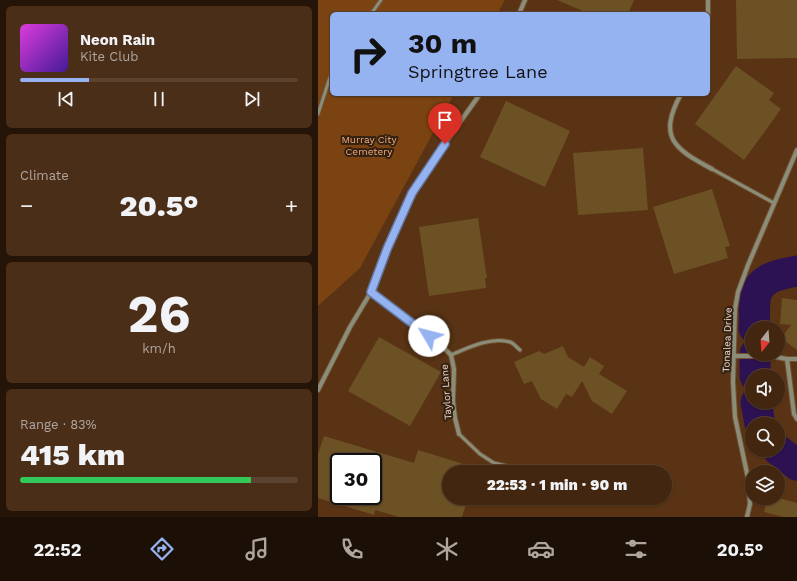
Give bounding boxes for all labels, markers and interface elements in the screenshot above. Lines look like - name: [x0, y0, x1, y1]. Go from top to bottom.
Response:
- text: 30 m: [408, 27, 477, 60]
- icon: right: [342, 28, 394, 80]
- text: Neon Rain: [80, 31, 155, 49]
- text: Kite Club: [80, 49, 138, 64]
- text: Springtree Lane: [408, 61, 548, 82]
- icon: previous: [55, 88, 77, 110]
- icon: pause: [148, 88, 170, 110]
- icon: next: [241, 88, 263, 110]
- pin: [428, 103, 462, 144]
- icon: arrive: [434, 109, 456, 131]
- park label: Murray City Cemetery: [341, 134, 397, 157]
- text: Climate: [20, 168, 69, 183]
- text: 20.5°: [119, 188, 199, 223]
- text: −: [20, 193, 33, 218]
- text: +: [285, 193, 298, 218]
- text: 26: [127, 284, 191, 345]
- street label: Tonalea Drive: [720, 307, 734, 373]
- position arrow: [408, 315, 450, 357]
- north arrow: [745, 321, 785, 361]
- map controls: [745, 321, 785, 505]
- text: km/h: [142, 341, 176, 356]
- street label: Taylor Lane: [439, 364, 453, 420]
- button: sound: [745, 369, 785, 409]
- text: Range · 83%: [20, 417, 97, 432]
- button: search: [745, 417, 785, 457]
- text: 415 km: [20, 437, 125, 472]
- speed limit sign: 30: [330, 453, 382, 505]
- button: layers: [745, 465, 785, 505]
- text: 22:53 · 1 min · 90 m: [487, 476, 627, 494]
- icon: directions: [148, 535, 176, 563]
- icon: music: [243, 535, 271, 563]
- icon: phone: [338, 535, 366, 563]
- icon: climate: [433, 535, 461, 563]
- icon: car: [527, 535, 555, 563]
- icon: filters: [622, 535, 650, 563]
- text: 22:52: [33, 539, 82, 560]
- text: 20.5°: [717, 539, 764, 560]

